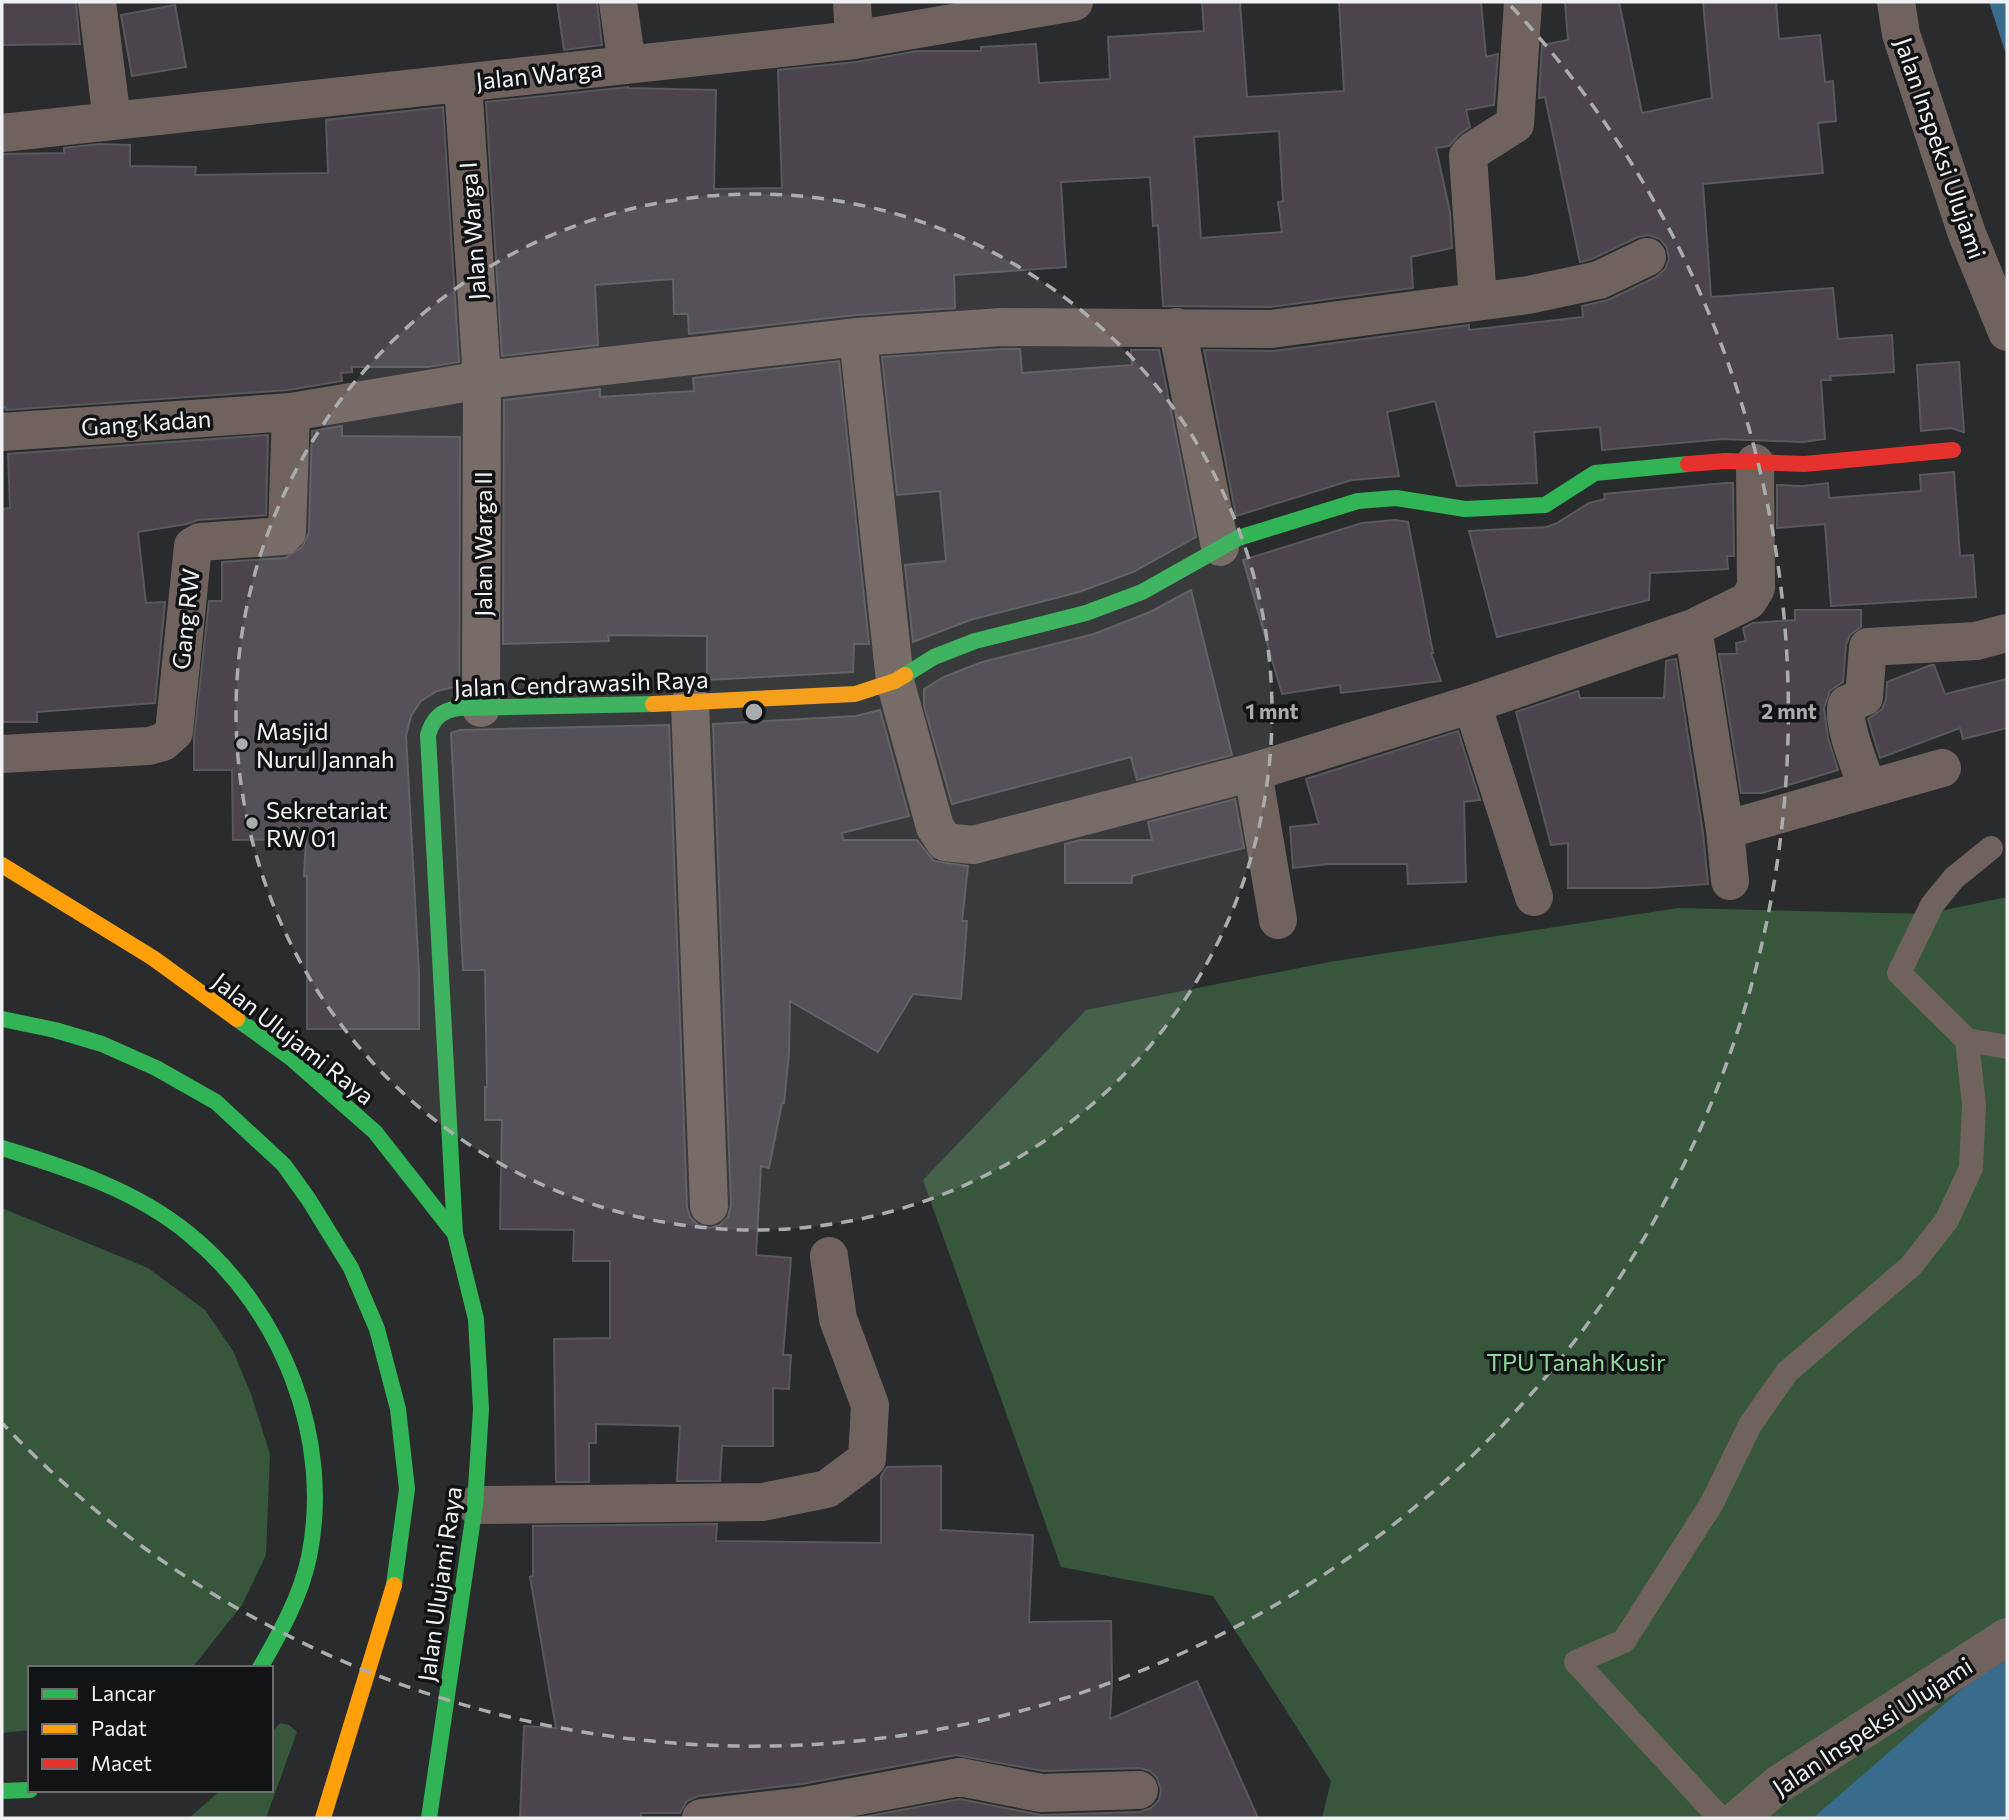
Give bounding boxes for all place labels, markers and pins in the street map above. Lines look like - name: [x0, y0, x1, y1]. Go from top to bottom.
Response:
- centre of rings: [742, 700, 766, 724]
- place label: Masjid Nurul Jannah: [256, 716, 395, 773]
- marker: Masjid Nurul Jannah: [234, 736, 250, 752]
- place label: Sekretariat RW 01: [266, 795, 388, 852]
- marker: Sekretariat RW 01: [244, 815, 260, 831]

